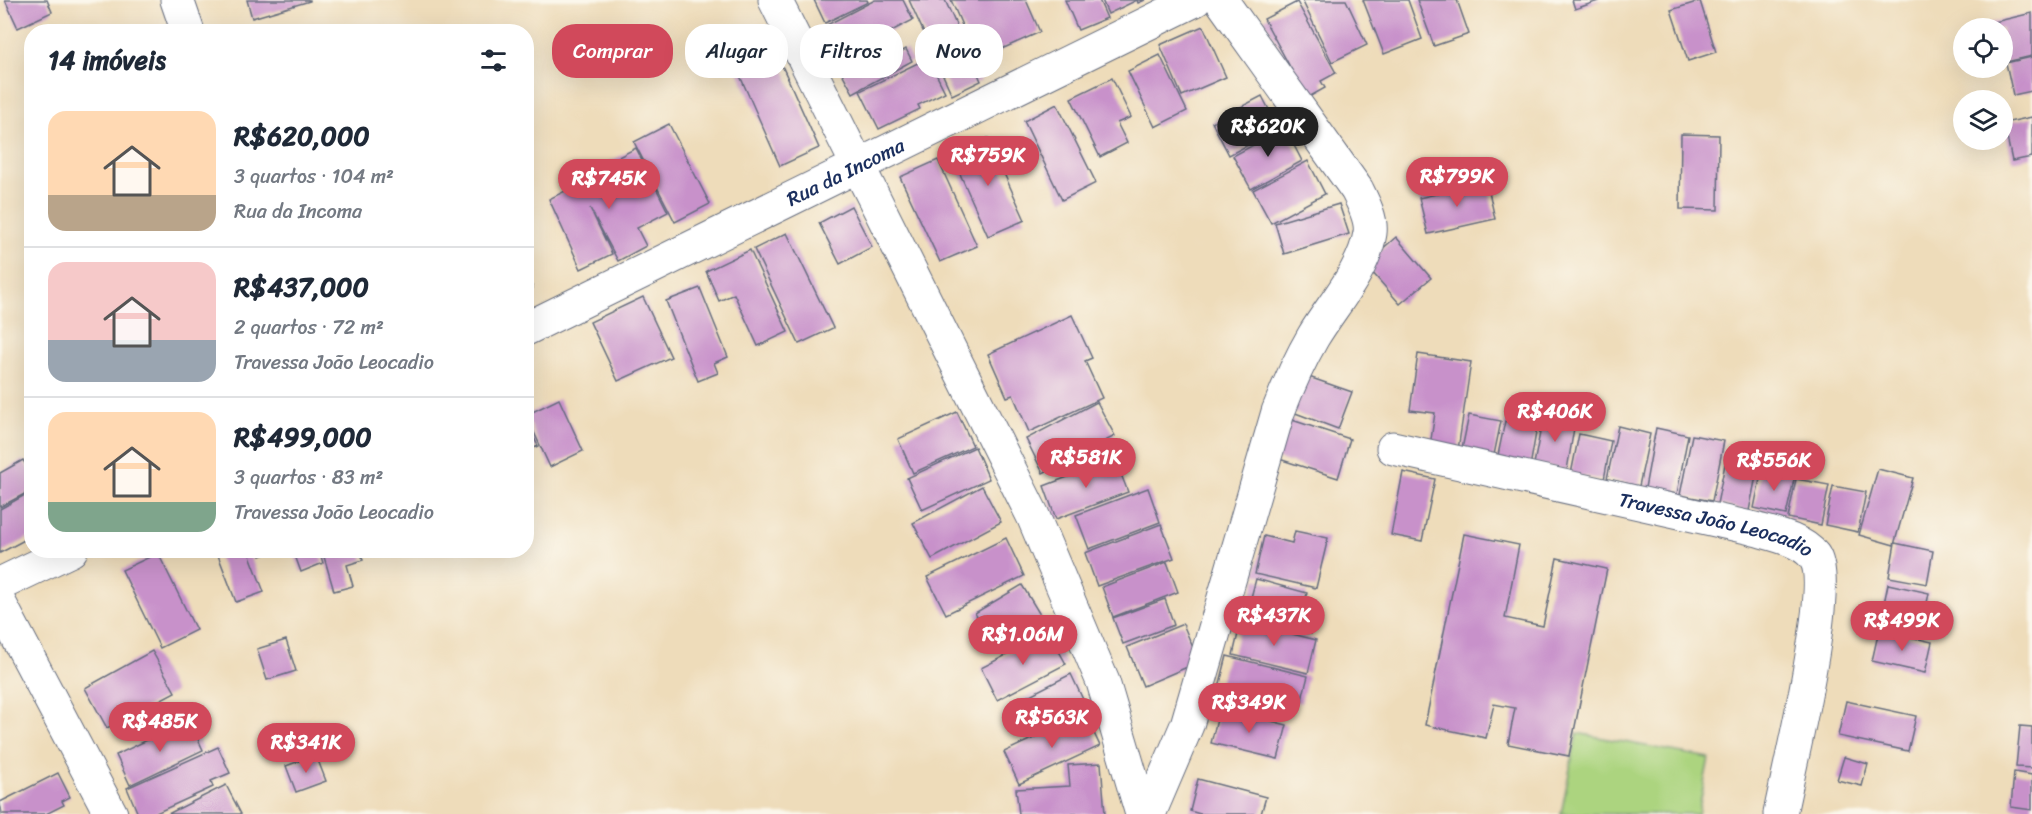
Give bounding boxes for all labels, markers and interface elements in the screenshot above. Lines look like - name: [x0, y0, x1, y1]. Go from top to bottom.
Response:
- map controls: [1953, 18, 2013, 150]
- button: locate: [1953, 18, 2013, 78]
- chip: Comprar: [552, 24, 673, 78]
- chip: Alugar: [685, 24, 788, 78]
- chip: Filtros: [800, 24, 903, 78]
- chip: Novo: [915, 24, 1003, 78]
- text: 14 imóveis: [48, 37, 166, 83]
- icon: filters: [477, 44, 510, 77]
- button: layers: [1953, 90, 2013, 150]
- pin: R$620K: [1219, 107, 1317, 158]
- text: R$620K: [1231, 109, 1305, 144]
- text: R$620,000: [234, 113, 370, 159]
- street label: Rua da Incoma: [780, 128, 912, 216]
- icon: home: [96, 135, 168, 207]
- pin: R$759K: [939, 136, 1037, 187]
- text: R$759K: [951, 138, 1025, 173]
- pin: R$799K: [1408, 157, 1506, 208]
- text: 3 quartos · 104 m²: [234, 159, 394, 194]
- pin: R$745K: [560, 159, 658, 210]
- text: R$799K: [1420, 159, 1494, 194]
- text: R$745K: [572, 161, 646, 196]
- text: Rua da Incoma: [234, 194, 362, 229]
- text: R$437,000: [234, 264, 369, 310]
- icon: home: [96, 286, 168, 358]
- text: 2 quartos · 72 m²: [234, 310, 384, 345]
- text: Travessa João Leocadio: [234, 345, 434, 380]
- pin: R$406K: [1506, 392, 1604, 443]
- text: R$406K: [1518, 394, 1592, 429]
- text: R$499,000: [234, 414, 372, 460]
- icon: home: [96, 436, 168, 508]
- pin: R$581K: [1037, 438, 1135, 489]
- text: R$581K: [1051, 440, 1121, 475]
- pin: R$556K: [1725, 441, 1823, 492]
- text: R$556K: [1737, 443, 1811, 478]
- text: 3 quartos · 83 m²: [234, 460, 383, 495]
- street label: Travessa João Leocadio: [1615, 482, 1821, 566]
- text: Travessa João Leocadio: [234, 495, 434, 530]
- pin: R$437K: [1225, 596, 1323, 647]
- text: R$437K: [1238, 598, 1310, 633]
- pin: R$499K: [1853, 601, 1951, 652]
- text: R$499K: [1865, 603, 1939, 638]
- pin: R$1.06M: [968, 615, 1078, 666]
- text: R$1.06M: [982, 617, 1064, 652]
- pin: R$349K: [1200, 683, 1298, 734]
- text: R$349K: [1212, 685, 1286, 720]
- pin: R$563K: [1003, 698, 1101, 749]
- text: R$563K: [1016, 700, 1088, 735]
- pin: R$485K: [111, 702, 209, 753]
- text: R$485K: [123, 704, 197, 739]
- pin: R$341K: [257, 723, 355, 774]
- text: R$341K: [271, 725, 341, 760]

